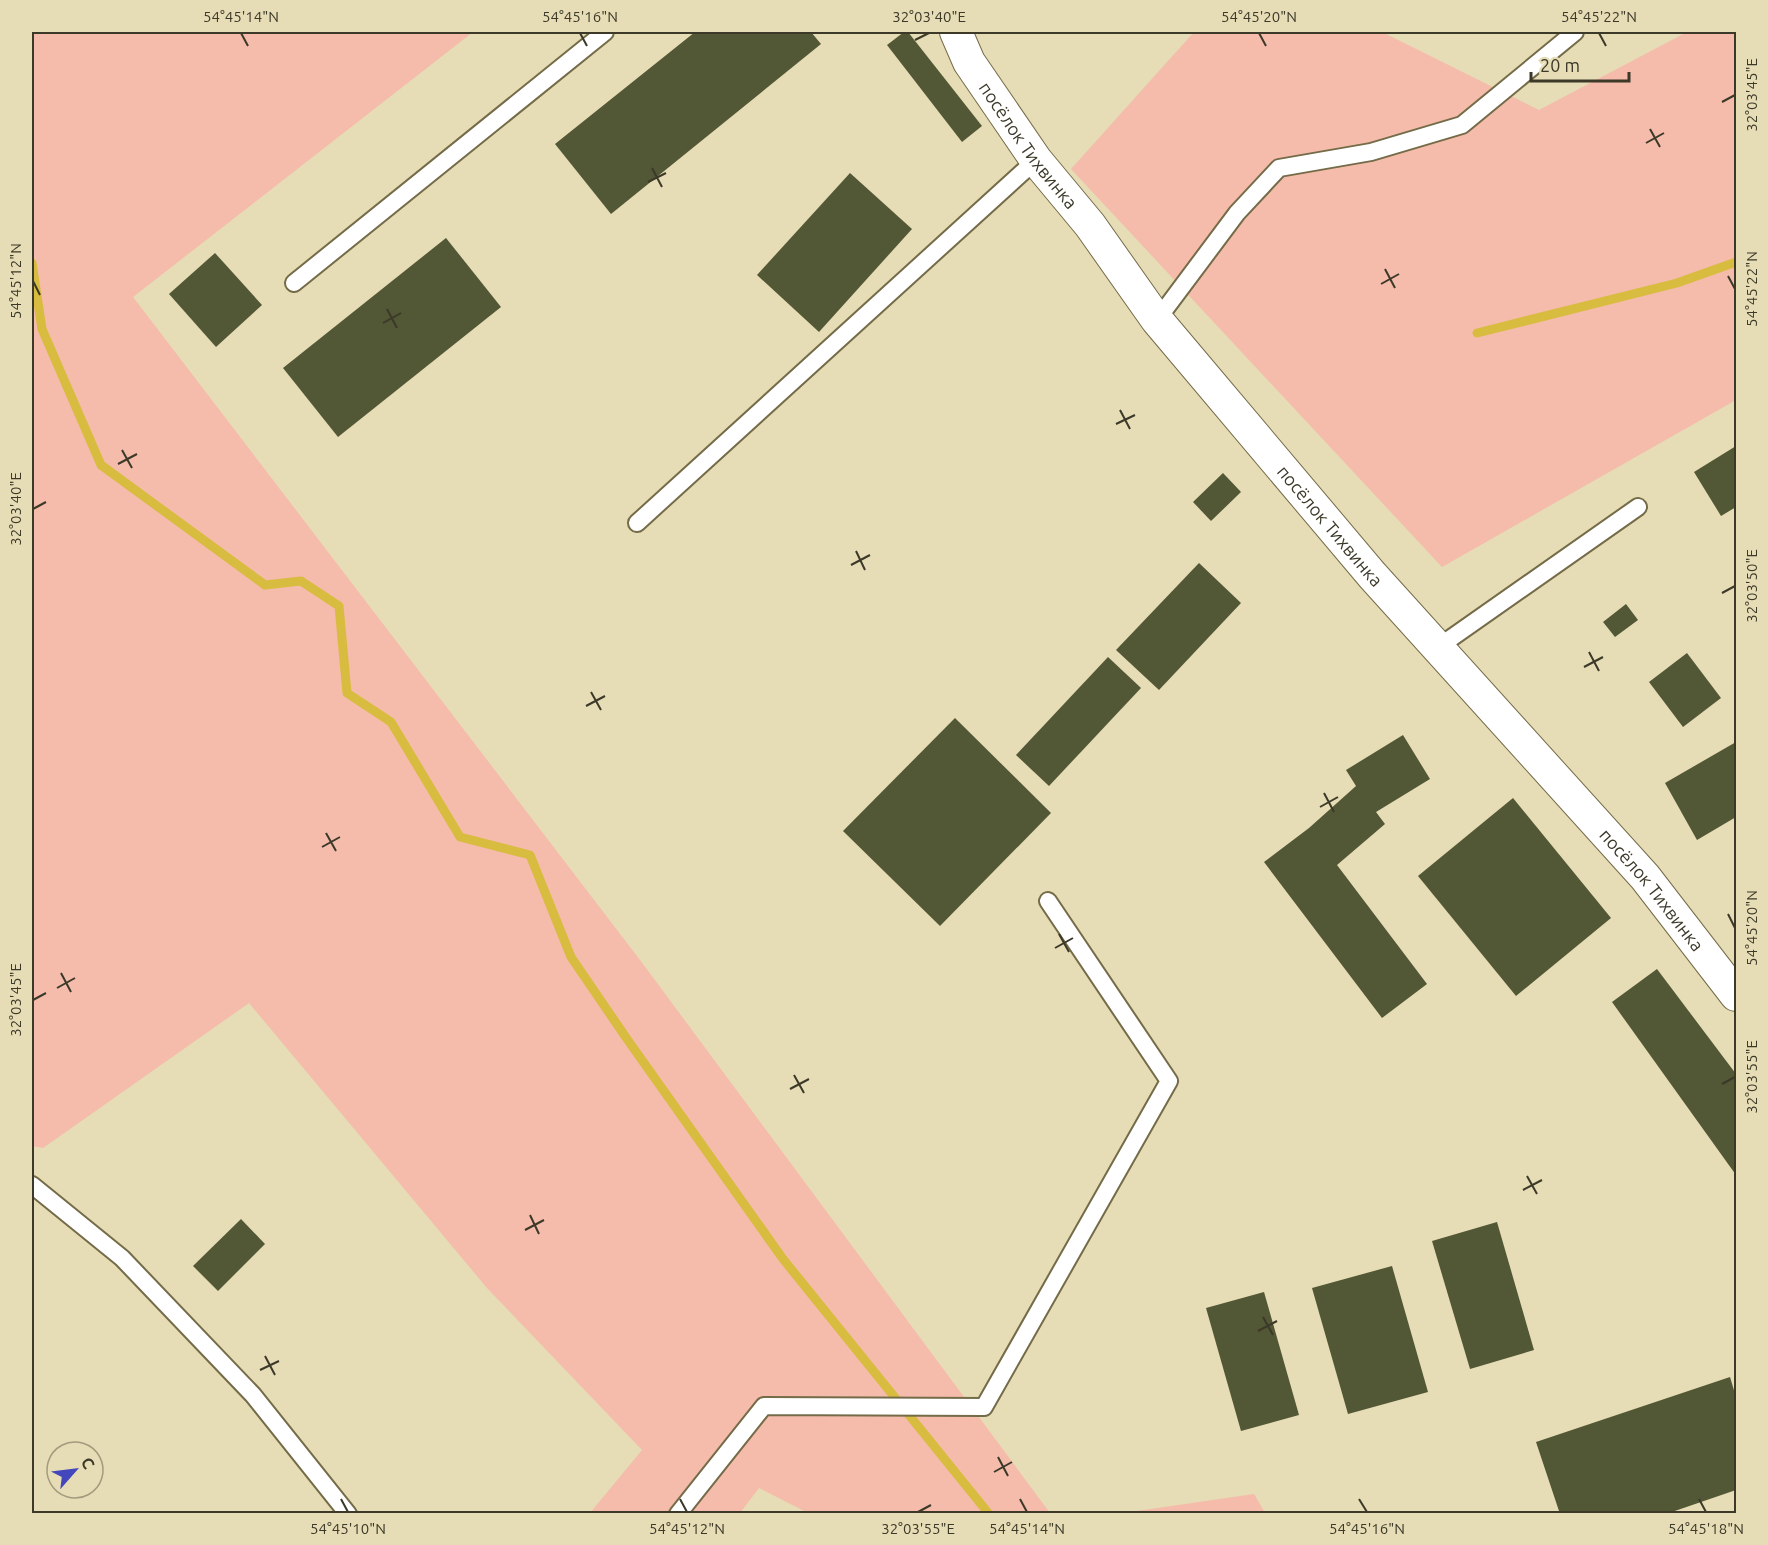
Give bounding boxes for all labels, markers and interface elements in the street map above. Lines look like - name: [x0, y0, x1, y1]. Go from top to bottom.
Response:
- text: 54°45'14"N: [203, 8, 279, 25]
- text: 54°45'16"N: [542, 8, 618, 25]
- text: 32°03'40"E: [892, 8, 966, 25]
- text: 54°45'20"N: [1221, 8, 1297, 25]
- text: 54°45'22"N: [1561, 8, 1637, 25]
- scale bar: [1531, 45, 1628, 83]
- text: 20 m: [1540, 55, 1580, 75]
- text: 32°03'45"E: [1743, 58, 1760, 132]
- street label: посёлок Тихвинка: [976, 78, 1082, 212]
- text: 54°45'12"N: [7, 243, 24, 319]
- text: 54°45'22"N: [1743, 251, 1760, 327]
- street label: посёлок Тихвинка: [1274, 461, 1387, 590]
- text: 32°03'40"E: [7, 472, 24, 546]
- text: 32°03'50"E: [1743, 549, 1760, 623]
- street label: посёлок Тихвинка: [1596, 824, 1708, 955]
- text: 54°45'20"N: [1743, 890, 1760, 966]
- text: 32°03'45"E: [7, 963, 24, 1037]
- text: 32°03'55"E: [1743, 1040, 1760, 1114]
- north arrow: [45, 1440, 105, 1500]
- text: С: [78, 1454, 99, 1472]
- text: 54°45'10"N: [310, 1520, 386, 1537]
- text: 54°45'12"N: [649, 1520, 725, 1537]
- text: 32°03'55"E: [881, 1520, 955, 1537]
- text: 54°45'14"N: [989, 1520, 1065, 1537]
- text: 54°45'16"N: [1329, 1520, 1405, 1537]
- text: 54°45'18"N: [1668, 1520, 1744, 1537]

